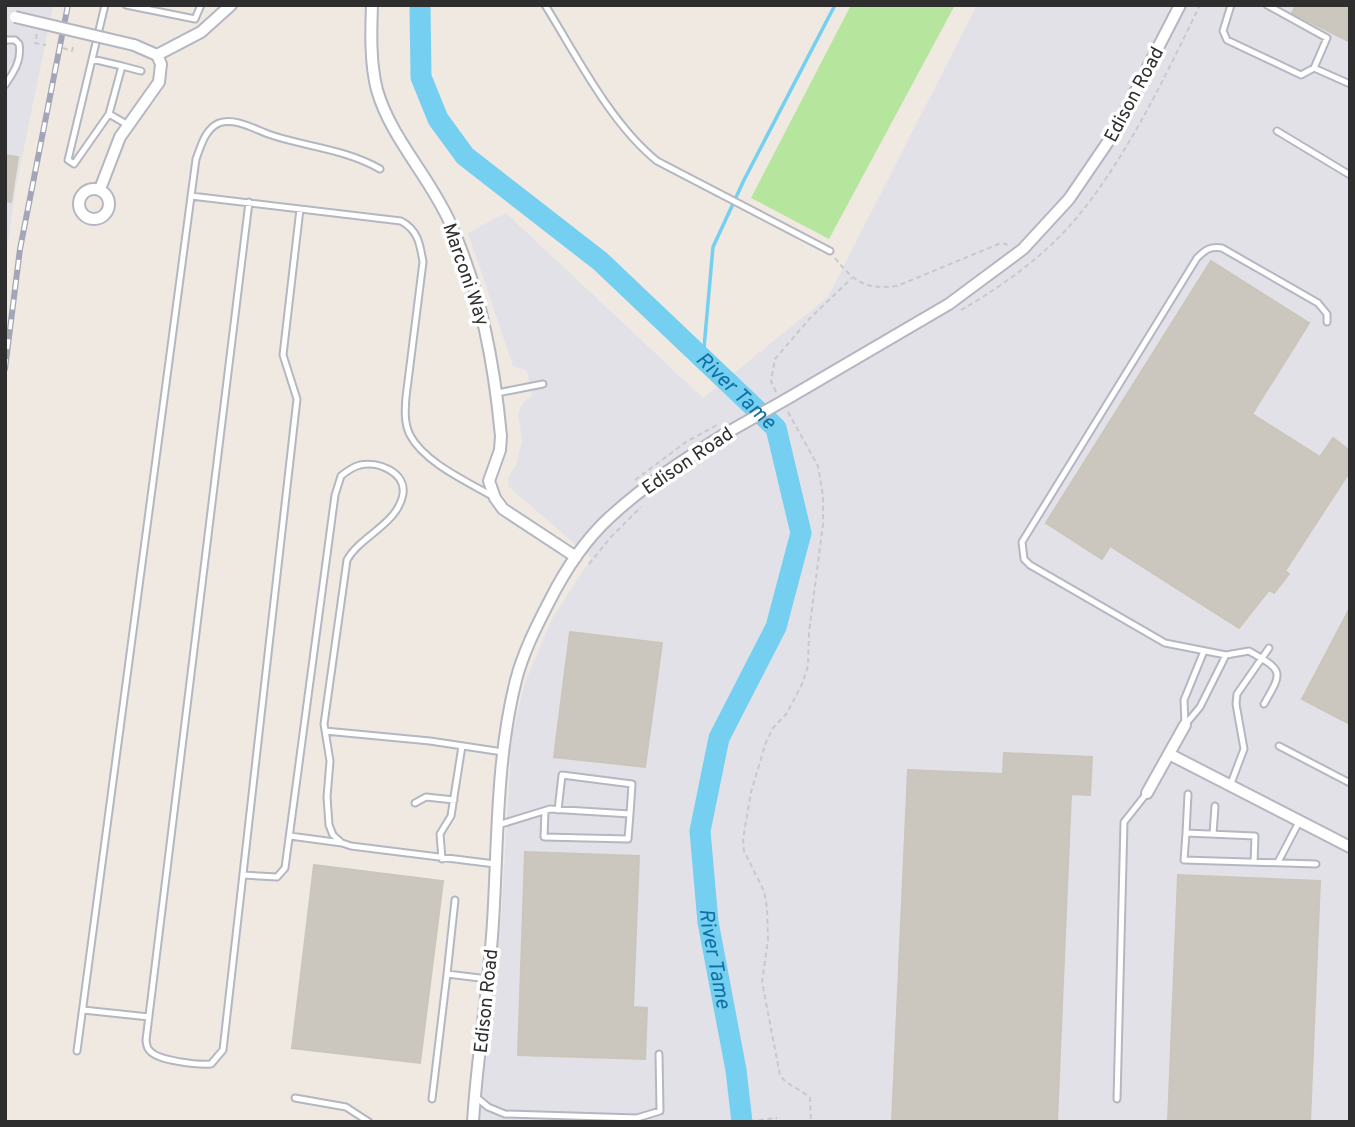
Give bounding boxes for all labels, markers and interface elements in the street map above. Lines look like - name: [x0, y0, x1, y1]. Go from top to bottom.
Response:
- street label: Edison Road: [1100, 43, 1170, 147]
- street label: Marconi Way: [436, 220, 494, 329]
- water label: River Tame: [689, 347, 782, 437]
- street label: Edison Road: [638, 422, 738, 501]
- water label: River Tame: [692, 907, 736, 1012]
- street label: Edison Road: [470, 948, 504, 1054]

